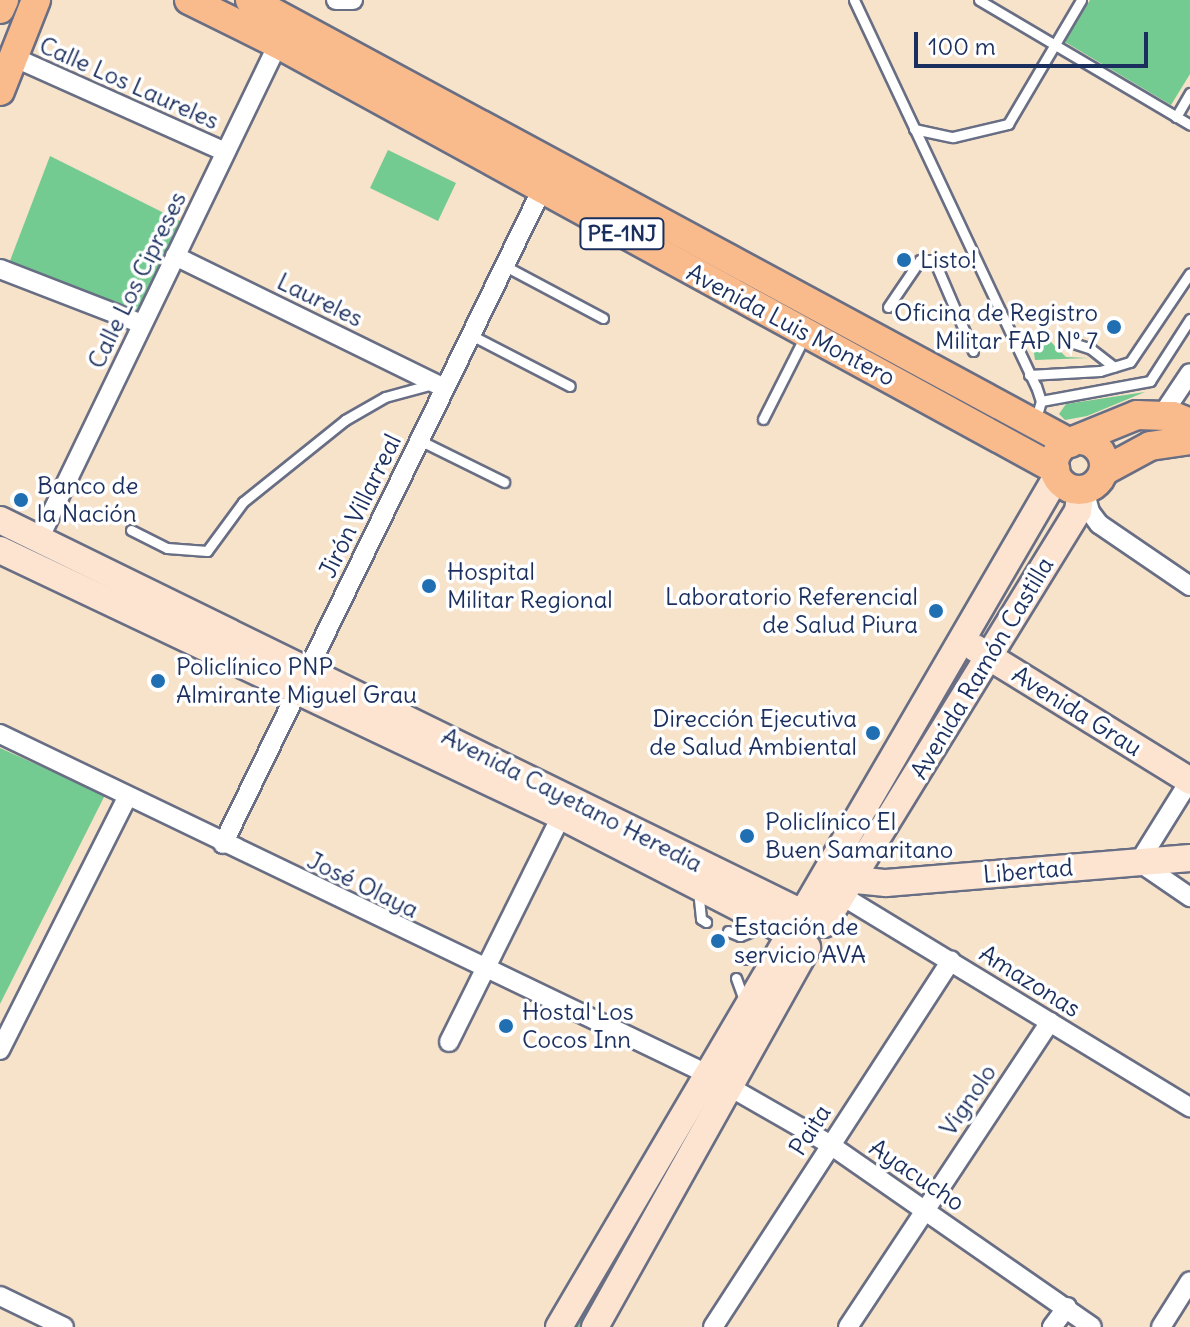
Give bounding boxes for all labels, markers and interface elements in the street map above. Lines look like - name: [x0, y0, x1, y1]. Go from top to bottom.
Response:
- scale bar: [918, 16, 1152, 66]
- street label: Calle Los Laureles: [35, 31, 223, 135]
- text: 100 m: [928, 31, 996, 61]
- street label: Calle Los Cipreses: [82, 187, 192, 373]
- road number: PE-1NJ: [578, 216, 666, 252]
- place label: Listo!: [920, 246, 977, 274]
- marker: Listo!: [895, 251, 913, 269]
- street label: Avenida Luis Montero: [682, 258, 900, 392]
- street label: Laureles: [272, 267, 368, 333]
- place label: Oficina de Registro Militar FAP N° 7: [894, 299, 1098, 355]
- marker: Oficina de Registro Militar FAP N° 7: [1105, 318, 1123, 336]
- street label: Jirón Villarreal: [313, 429, 407, 583]
- place label: Banco de la Nación: [37, 472, 138, 528]
- marker: Banco de la Nación: [12, 491, 30, 509]
- street label: Avenida Ramón Castilla: [904, 552, 1060, 784]
- place label: Hospital Militar Regional: [447, 558, 613, 614]
- marker: Hospital Militar Regional: [418, 575, 440, 597]
- place label: Laboratorio Referencial de Salud Piura: [665, 583, 918, 639]
- marker: Laboratorio Referencial de Salud Piura: [925, 600, 947, 622]
- place label: Policlínico PNP Almirante Miguel Grau: [176, 653, 417, 709]
- street label: Avenida Grau: [1007, 660, 1147, 762]
- marker: Policlínico PNP Almirante Miguel Grau: [147, 670, 169, 692]
- place label: Dirección Ejecutiva de Salud Ambiental: [649, 705, 857, 761]
- street label: Avenida Cayetano Heredia: [437, 722, 707, 878]
- marker: Dirección Ejecutiva de Salud Ambiental: [864, 724, 882, 742]
- place label: Policlínico El Buen Samaritano: [765, 808, 953, 864]
- marker: Policlínico El Buen Samaritano: [736, 825, 758, 847]
- street label: José Olaya: [303, 846, 423, 924]
- street label: Libertad: [982, 853, 1074, 889]
- place label: Estación de servicio AVA: [734, 913, 866, 969]
- marker: Estación de servicio AVA: [709, 932, 727, 950]
- street label: Amazonas: [974, 939, 1086, 1023]
- place label: Hostal Los Cocos Inn: [522, 998, 634, 1054]
- marker: Hostal Los Cocos Inn: [497, 1017, 515, 1035]
- street label: Vignolo: [934, 1059, 1002, 1141]
- street label: Paita: [783, 1099, 837, 1161]
- street label: Ayacucho: [864, 1133, 970, 1217]

